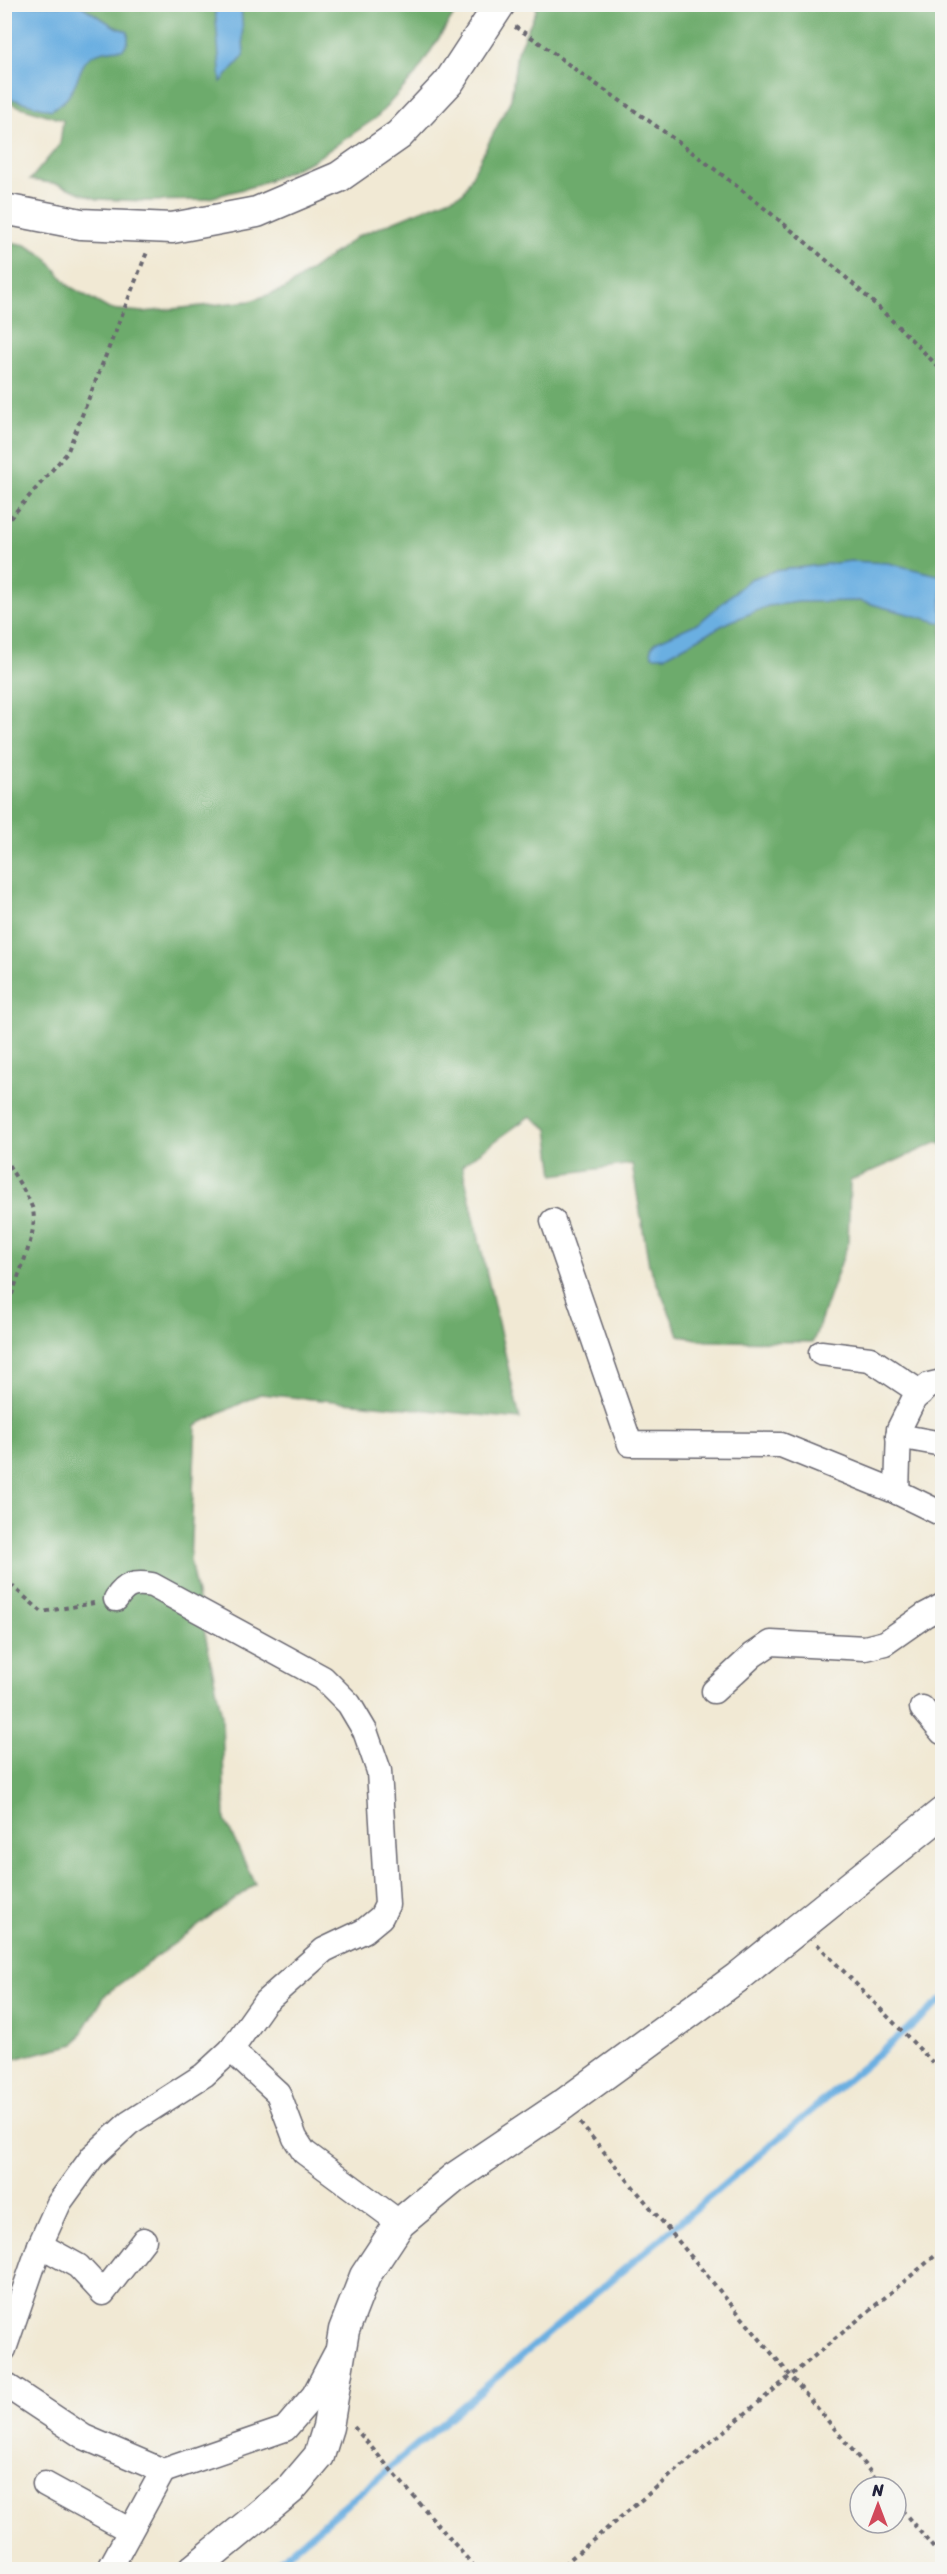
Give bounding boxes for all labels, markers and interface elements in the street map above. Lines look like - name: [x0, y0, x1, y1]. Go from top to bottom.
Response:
- north arrow: [848, 2475, 908, 2535]
- text: N: [871, 2476, 884, 2505]

